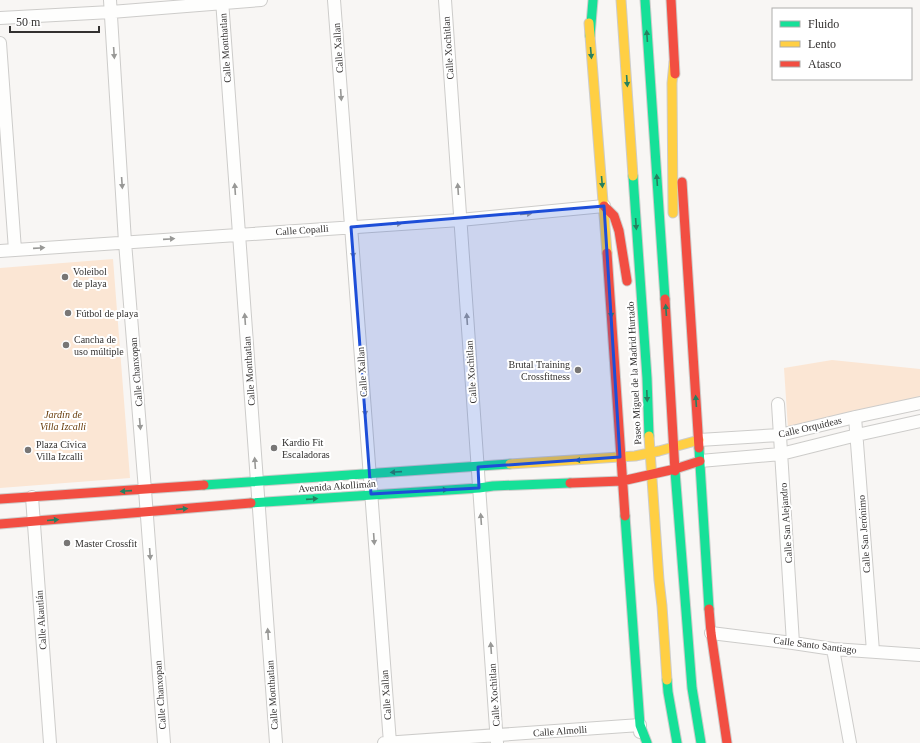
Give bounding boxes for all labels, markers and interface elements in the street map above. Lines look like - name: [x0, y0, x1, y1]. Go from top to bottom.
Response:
- scale bar: [10, 8, 99, 34]
- legend: [772, 8, 912, 80]
- street label: Calle Monthatlan: [217, 13, 233, 83]
- text: 50 m: [16, 15, 41, 29]
- street label: Calle Xochitlan: [440, 16, 456, 80]
- text: Fluido: [808, 17, 839, 31]
- street label: Calle Xallan: [331, 23, 345, 73]
- one-way arrow: [644, 30, 651, 42]
- text: Lento: [808, 37, 836, 51]
- one-way arrow: [110, 47, 117, 59]
- one-way arrow: [588, 47, 595, 59]
- text: Atasco: [808, 57, 841, 71]
- one-way arrow: [623, 75, 630, 87]
- one-way arrow: [338, 89, 345, 101]
- one-way arrow: [654, 174, 661, 186]
- one-way arrow: [598, 176, 605, 188]
- one-way arrow: [118, 177, 125, 189]
- one-way arrow: [232, 183, 239, 195]
- one-way arrow: [455, 183, 462, 195]
- one-way arrow: [520, 210, 532, 217]
- one-way arrow: [633, 218, 640, 231]
- one-way arrow: [390, 221, 403, 227]
- street label: Calle Copalli: [275, 223, 329, 237]
- one-way arrow: [163, 236, 175, 243]
- one-way arrow: [33, 245, 45, 252]
- one-way arrow: [350, 246, 357, 258]
- place label: Voleibol de playa: [73, 266, 107, 289]
- marker: Voleibol de playa: [60, 272, 70, 282]
- street label: Paseo Miguel de la Madrid Hurtado: [625, 301, 643, 445]
- one-way arrow: [662, 304, 669, 316]
- one-way arrow: [607, 306, 614, 318]
- marker: Fútbol de playa: [63, 308, 73, 318]
- place label: Fútbol de playa: [76, 308, 139, 319]
- one-way arrow: [241, 313, 248, 325]
- one-way arrow: [464, 313, 471, 325]
- place label: Cancha de uso múltiple: [74, 334, 124, 357]
- street label: Calle Monthatlan: [241, 336, 257, 406]
- street label: Calle Chanxopan: [128, 337, 144, 407]
- marker: Cancha de uso múltiple: [61, 340, 71, 350]
- street label: Calle Xochitlan: [463, 340, 479, 404]
- street label: Calle Xallan: [355, 347, 369, 397]
- place label: Brutal Training Crossfitness: [509, 359, 570, 382]
- marker: Brutal Training Crossfitness: [573, 365, 583, 375]
- one-way arrow: [644, 390, 651, 402]
- one-way arrow: [693, 395, 700, 407]
- one-way arrow: [361, 404, 368, 416]
- park label: Jardín de Villa Izcalli: [40, 409, 86, 432]
- street label: Calle Orquideas: [777, 414, 843, 440]
- one-way arrow: [137, 418, 144, 430]
- place label: Kardio Fit Escaladoras: [282, 437, 330, 460]
- place label: Plaza Cívica Villa Izcalli: [36, 439, 87, 462]
- marker: Kardio Fit Escaladoras: [269, 443, 279, 453]
- marker: Plaza Cívica Villa Izcalli: [23, 445, 33, 455]
- one-way arrow: [575, 456, 587, 463]
- one-way arrow: [252, 457, 259, 469]
- one-way arrow: [390, 469, 402, 476]
- street label: Avenida Akollimán: [298, 478, 376, 494]
- street label: Calle San Alejandro: [778, 482, 794, 564]
- one-way arrow: [436, 486, 448, 493]
- one-way arrow: [120, 487, 132, 494]
- one-way arrow: [306, 495, 318, 502]
- street label: Calle San Jerónimo: [856, 495, 872, 573]
- one-way arrow: [176, 505, 188, 512]
- one-way arrow: [478, 513, 485, 525]
- one-way arrow: [47, 517, 59, 523]
- one-way arrow: [371, 533, 378, 546]
- marker: Master Crossfit: [62, 538, 72, 548]
- place label: Master Crossfit: [75, 538, 137, 549]
- one-way arrow: [146, 548, 153, 560]
- street label: Calle Akautlán: [33, 590, 49, 650]
- one-way arrow: [264, 628, 271, 640]
- street label: Calle Santo Santiago: [773, 634, 857, 656]
- one-way arrow: [487, 642, 494, 654]
- street label: Calle Chanxopan: [152, 660, 168, 730]
- street label: Calle Monthatlan: [264, 660, 280, 730]
- street label: Calle Xochitlan: [486, 663, 502, 727]
- street label: Calle Xallan: [379, 670, 393, 720]
- street label: Calle Almolli: [533, 724, 588, 738]

